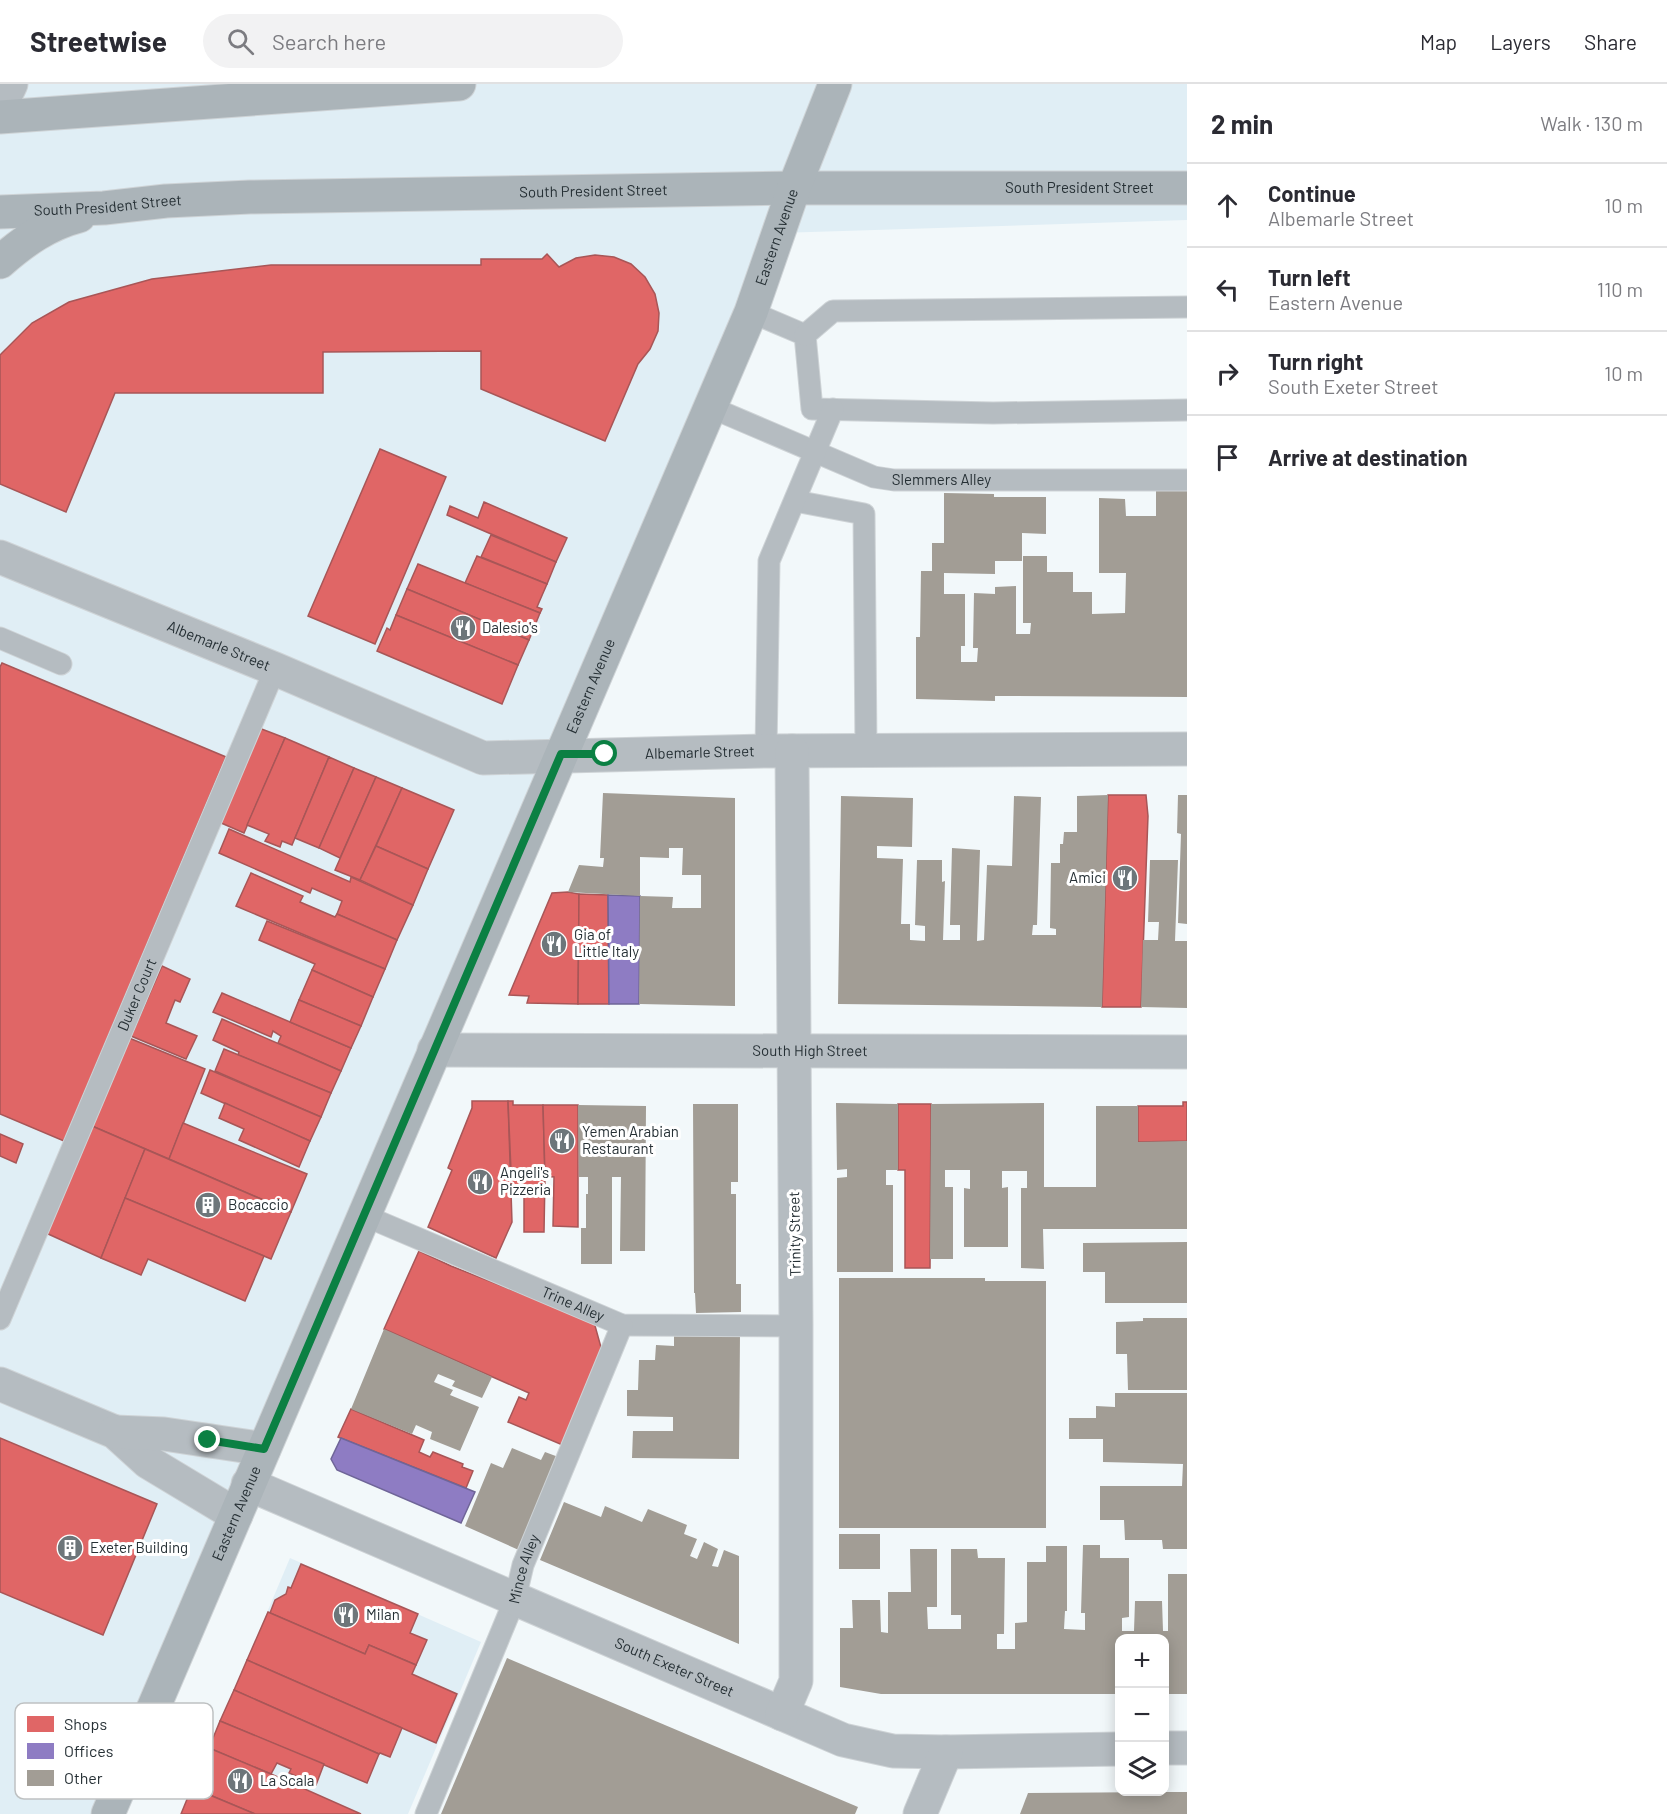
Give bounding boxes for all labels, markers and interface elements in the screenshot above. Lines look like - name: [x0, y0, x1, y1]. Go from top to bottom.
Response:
- search box: [203, 14, 623, 68]
- text: Streetwise: [30, 24, 167, 58]
- icon: search: [224, 25, 257, 58]
- text: Search here: [272, 28, 386, 54]
- text: Map: [1420, 29, 1457, 54]
- text: Layers: [1490, 29, 1551, 54]
- text: Share: [1584, 29, 1637, 54]
- text: 2 min: [1211, 108, 1273, 139]
- text: Walk · 130 m: [1540, 111, 1643, 135]
- street label: South President Street: [1005, 178, 1154, 196]
- street label: South President Street: [519, 180, 668, 201]
- text: Continue: [1268, 180, 1356, 206]
- street label: Eastern Avenue: [751, 186, 801, 288]
- icon: ahead: [1211, 189, 1244, 222]
- street label: South President Street: [33, 190, 182, 219]
- text: 10 m: [1604, 193, 1643, 217]
- text: Albemarle Street: [1268, 206, 1414, 230]
- text: Turn left: [1268, 264, 1351, 290]
- icon: left: [1211, 273, 1244, 306]
- text: 110 m: [1597, 277, 1643, 301]
- text: Eastern Avenue: [1268, 290, 1403, 314]
- text: Turn right: [1268, 348, 1363, 374]
- icon: right: [1211, 357, 1244, 390]
- text: 10 m: [1604, 361, 1643, 385]
- text: South Exeter Street: [1268, 374, 1439, 398]
- icon: arrive: [1211, 441, 1244, 474]
- text: Arrive at destination: [1268, 444, 1467, 470]
- street label: Slemmers Alley: [892, 470, 991, 488]
- restaurant icon: Dalesio's: [448, 613, 478, 643]
- street label: Albemarle Street: [165, 616, 273, 674]
- place label: Dalesio's: [482, 618, 538, 636]
- street label: Eastern Avenue: [562, 635, 618, 736]
- route start: [591, 740, 617, 766]
- street label: Albemarle Street: [645, 741, 755, 762]
- restaurant icon: Amici: [1110, 863, 1140, 893]
- place label: Amici: [1069, 868, 1106, 886]
- place label: Gia of Little Italy: [574, 925, 639, 960]
- restaurant icon: Gia of Little Italy: [539, 929, 569, 959]
- street label: Duker Court: [113, 955, 160, 1034]
- street label: South High Street: [752, 1041, 868, 1059]
- place label: Yemen Arabian Restaurant: [582, 1122, 679, 1157]
- restaurant icon: Yemen Arabian Restaurant: [547, 1126, 577, 1156]
- place label: Angeli's Pizzeria: [500, 1163, 551, 1198]
- restaurant icon: Angeli's Pizzeria: [465, 1167, 495, 1197]
- building icon: Bocaccio: [193, 1190, 223, 1220]
- street label: Trinity Street: [784, 1191, 804, 1277]
- place label: Bocaccio: [228, 1195, 289, 1213]
- street label: Trine Alley: [539, 1282, 608, 1325]
- route end: [194, 1426, 220, 1452]
- street label: Eastern Avenue: [208, 1463, 264, 1563]
- street label: Mince Alley: [504, 1531, 543, 1605]
- building icon: Exeter Building: [55, 1533, 85, 1563]
- place label: Exeter Building: [90, 1538, 188, 1556]
- restaurant icon: Milan: [331, 1600, 361, 1630]
- place label: Milan: [366, 1605, 400, 1623]
- street label: South Exeter Street: [612, 1633, 737, 1700]
- map controls: [1115, 1634, 1169, 1796]
- button: +: [1115, 1634, 1169, 1688]
- button: −: [1115, 1688, 1169, 1742]
- legend: [15, 1703, 213, 1799]
- text: Shops: [64, 1714, 107, 1733]
- text: Offices: [64, 1741, 113, 1760]
- button: layers: [1115, 1742, 1169, 1796]
- restaurant icon: La Scala: [225, 1766, 255, 1796]
- text: Other: [64, 1768, 103, 1787]
- place label: La Scala: [260, 1771, 315, 1789]

